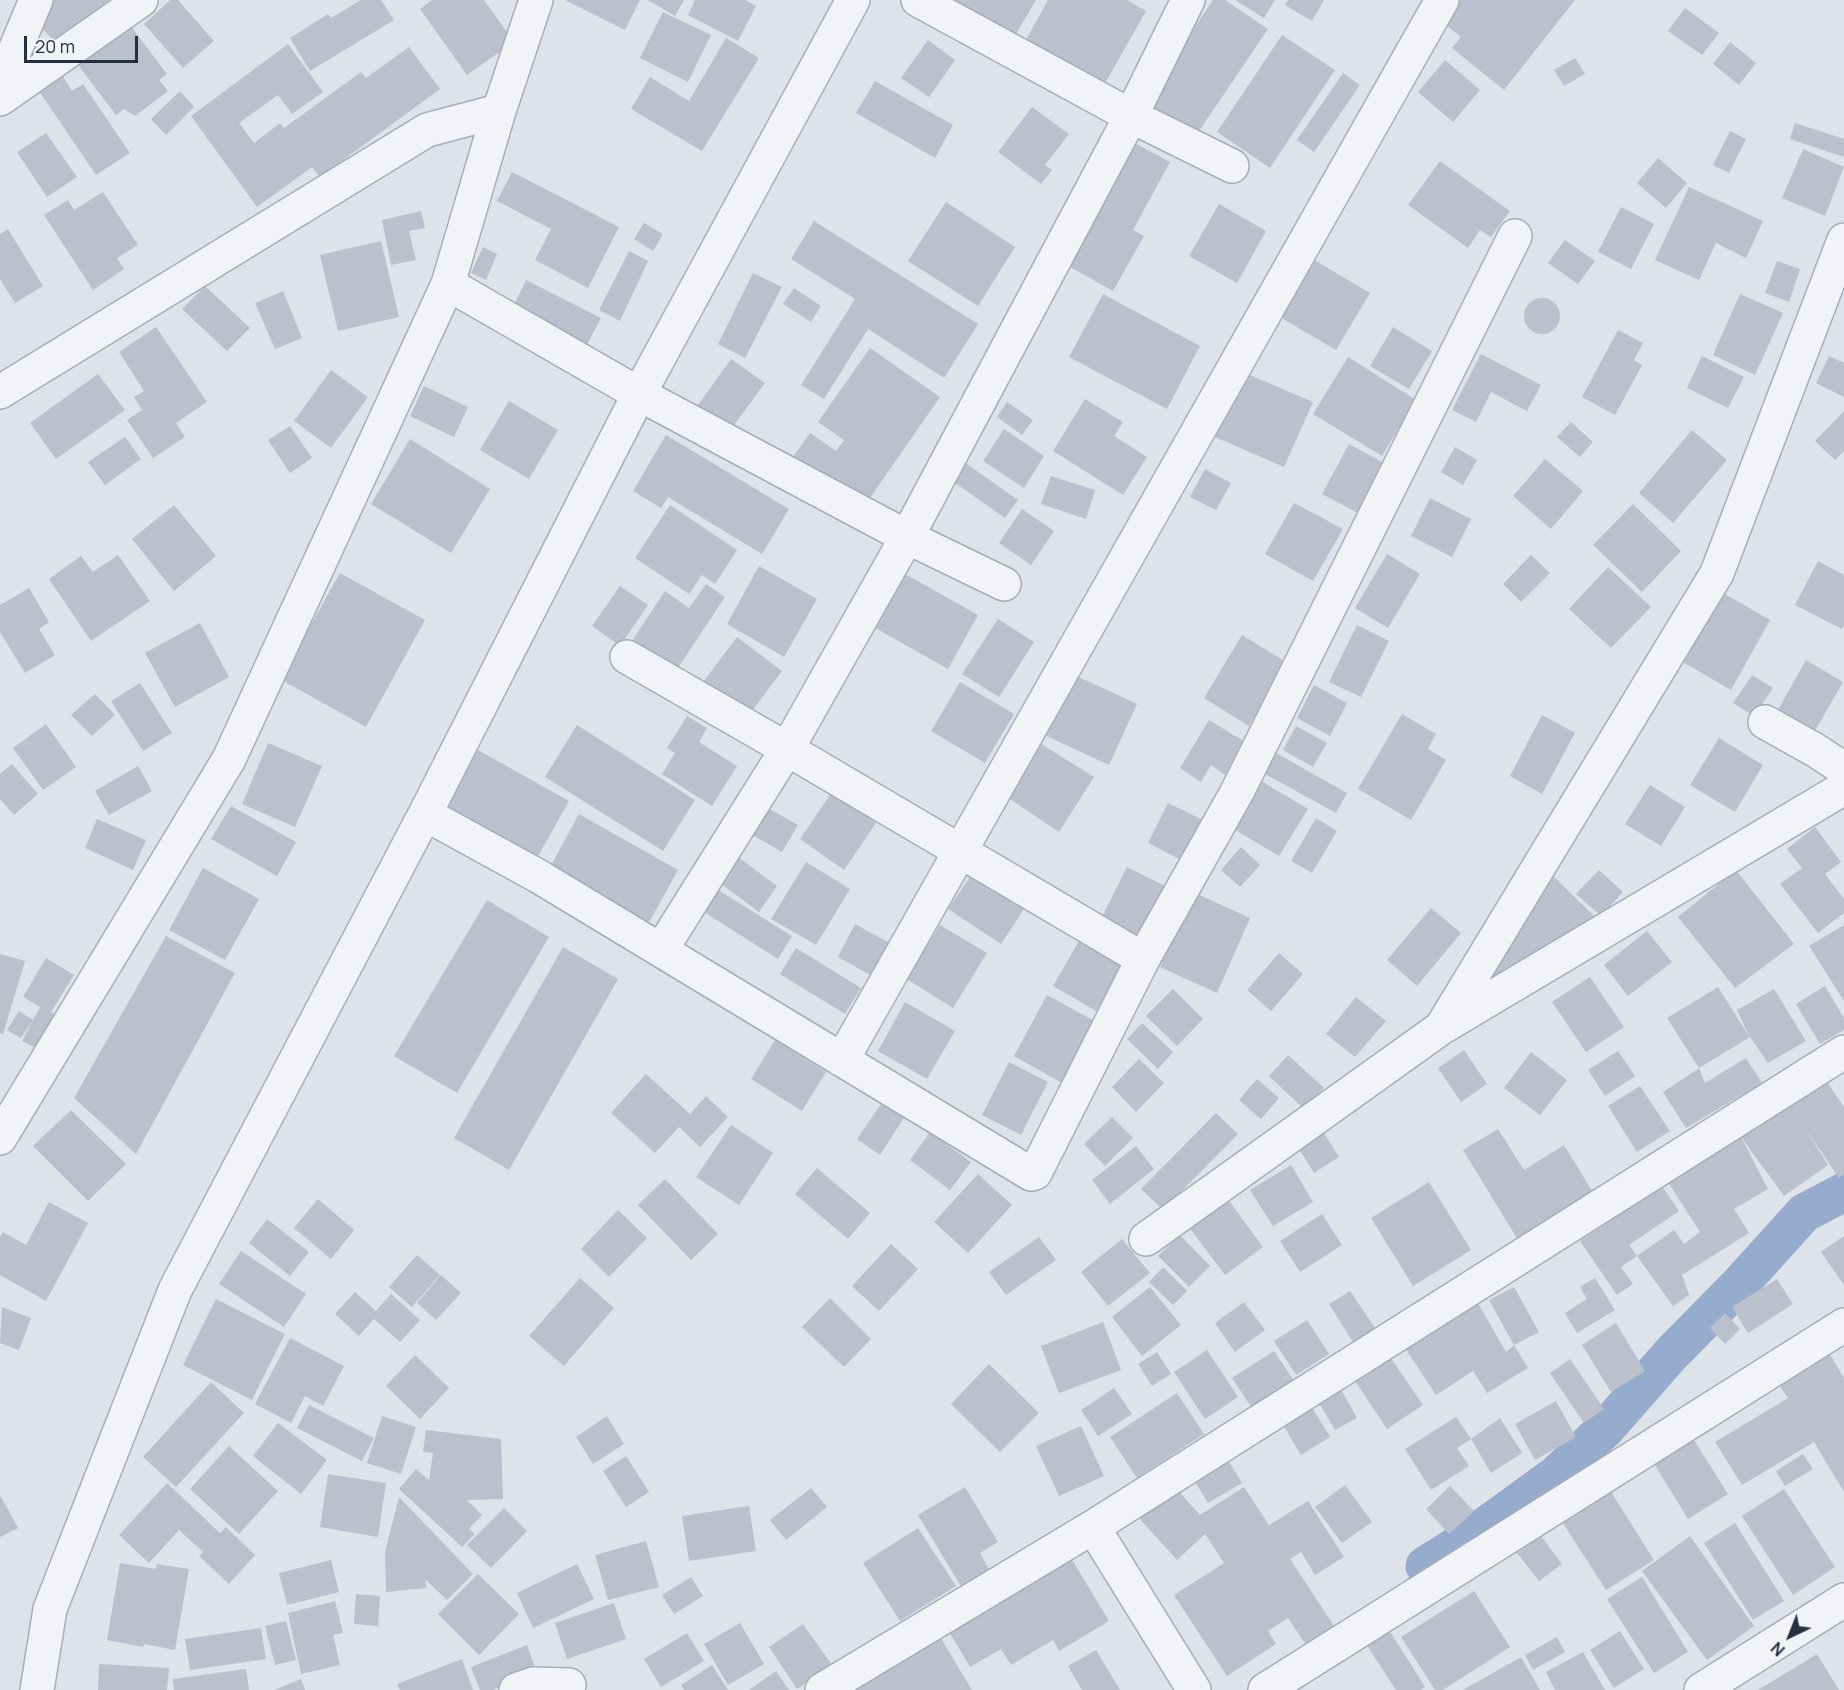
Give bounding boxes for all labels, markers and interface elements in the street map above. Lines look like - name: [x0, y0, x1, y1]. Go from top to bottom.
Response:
- scale bar: [27, 24, 141, 62]
- text: 20 m: [35, 34, 75, 58]
- north arrow: [1760, 1606, 1820, 1666]
- text: N: [1766, 1637, 1789, 1661]

